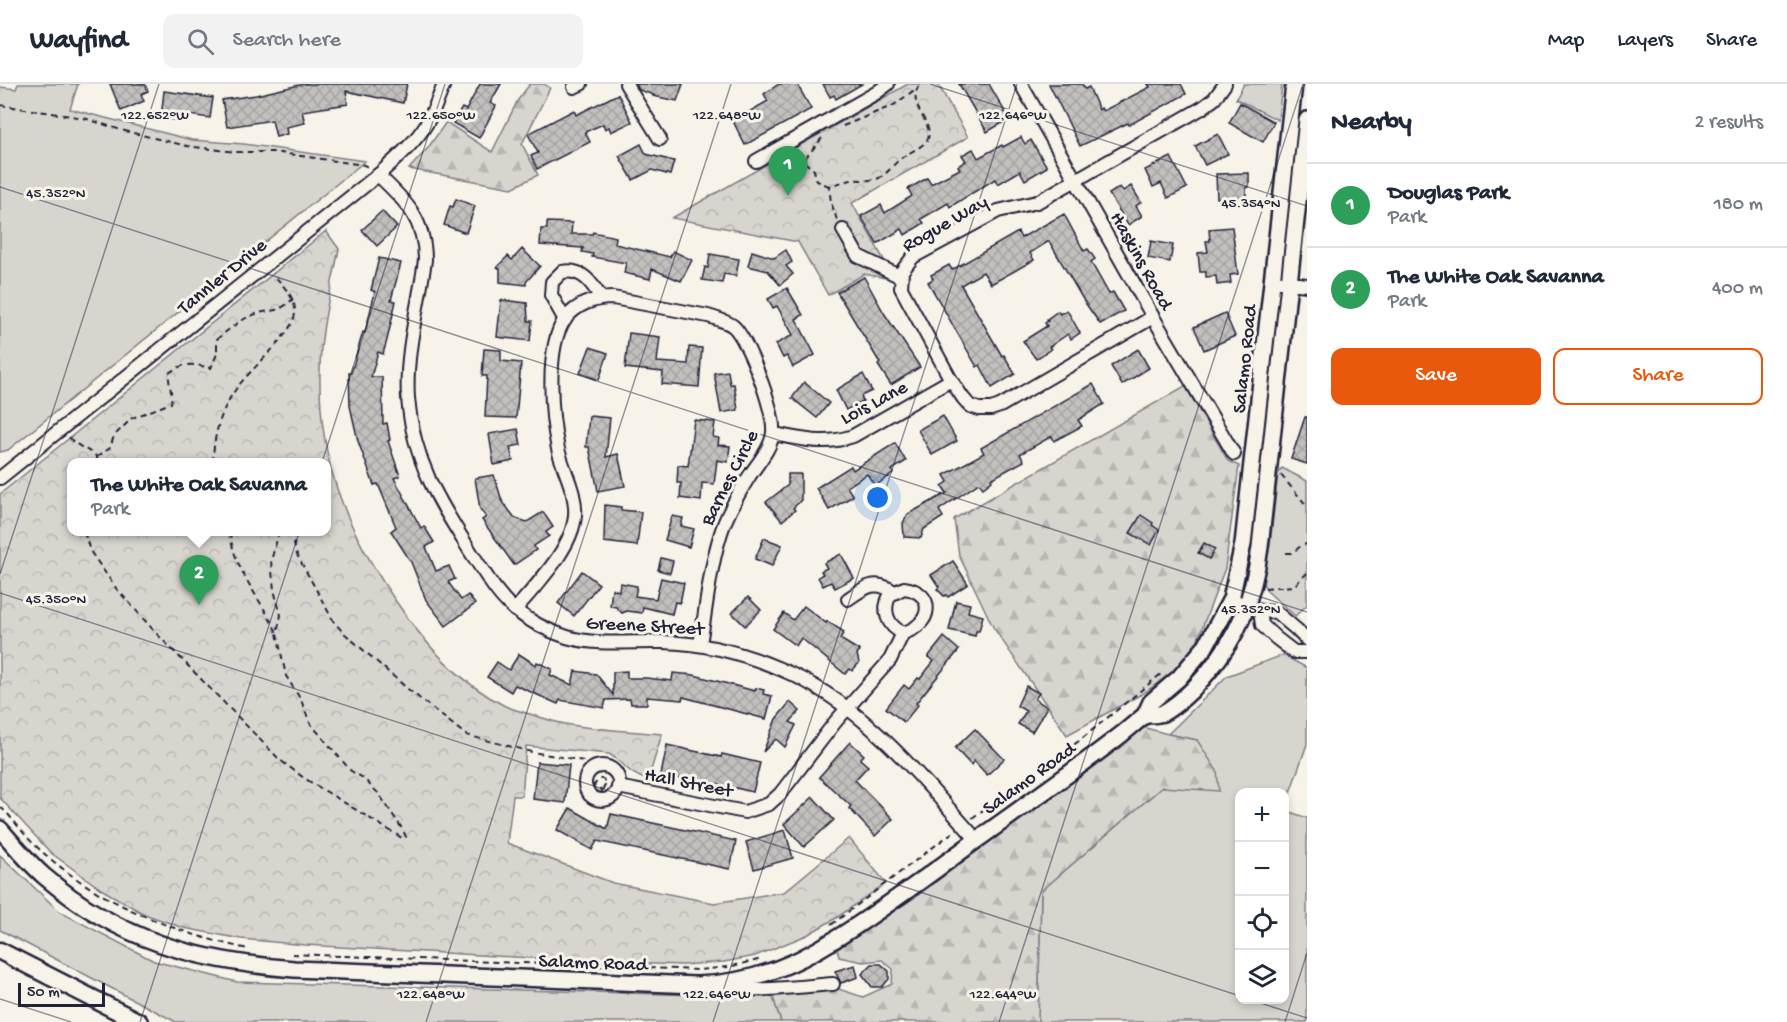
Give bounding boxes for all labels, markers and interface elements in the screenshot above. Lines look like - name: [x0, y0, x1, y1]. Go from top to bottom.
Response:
- search box: [163, 14, 583, 68]
- text: Wayfind: [30, 25, 127, 58]
- icon: search: [184, 25, 217, 58]
- text: Search here: [232, 28, 341, 54]
- text: Map: [1548, 29, 1584, 54]
- text: Layers: [1617, 29, 1673, 54]
- text: Share: [1706, 29, 1757, 54]
- text: 122.652°W: [120, 107, 189, 125]
- text: 122.650°W: [406, 107, 476, 125]
- text: 122.648°W: [692, 107, 761, 125]
- text: 122.646°W: [978, 107, 1047, 125]
- text: Nearby: [1331, 108, 1412, 139]
- text: 2 results: [1694, 112, 1763, 135]
- pin: 1: [768, 147, 808, 196]
- text: Douglas Park: [1388, 181, 1509, 207]
- text: 45.352°N: [26, 185, 86, 203]
- street label: Rogue Way: [899, 191, 993, 259]
- text: 1: [1346, 194, 1355, 217]
- text: 180 m: [1714, 194, 1763, 217]
- text: 45.354°N: [1221, 195, 1281, 213]
- text: Park: [1388, 207, 1426, 230]
- street label: Haskins Road: [1104, 209, 1177, 317]
- street label: Tannler Drive: [173, 234, 273, 321]
- text: The White Oak Savanna: [1388, 265, 1604, 291]
- text: 2: [1346, 278, 1355, 301]
- text: 400 m: [1712, 278, 1763, 301]
- text: Park: [1388, 291, 1426, 314]
- street label: Salamo Road: [1229, 302, 1264, 415]
- button: Save: [1331, 348, 1541, 405]
- button: Share: [1553, 348, 1763, 405]
- street label: Lois Lane: [837, 377, 913, 431]
- street label: Barnes Circle: [697, 426, 765, 531]
- popup: [67, 458, 331, 536]
- text: The White Oak Savanna: [91, 473, 307, 499]
- your location: [863, 483, 892, 512]
- text: Park: [91, 499, 129, 522]
- pin: 2: [180, 556, 218, 605]
- text: 45.350°N: [26, 591, 86, 609]
- text: 45.352°N: [1221, 601, 1281, 619]
- street label: Greene Street: [585, 613, 706, 642]
- street label: Salamo Road: [979, 737, 1083, 821]
- street label: Hall Street: [642, 765, 736, 805]
- map controls: [1235, 788, 1289, 1004]
- button: +: [1235, 788, 1289, 842]
- button: −: [1235, 842, 1289, 896]
- button: locate: [1235, 896, 1289, 950]
- button: layers: [1235, 950, 1289, 1004]
- street label: Salamo Road: [538, 951, 650, 978]
- scale bar: [18, 980, 105, 1008]
- text: 50 m: [27, 984, 60, 1003]
- text: 122.648°W: [396, 986, 465, 1004]
- text: 122.646°W: [682, 986, 751, 1004]
- text: 122.644°W: [969, 986, 1037, 1004]

